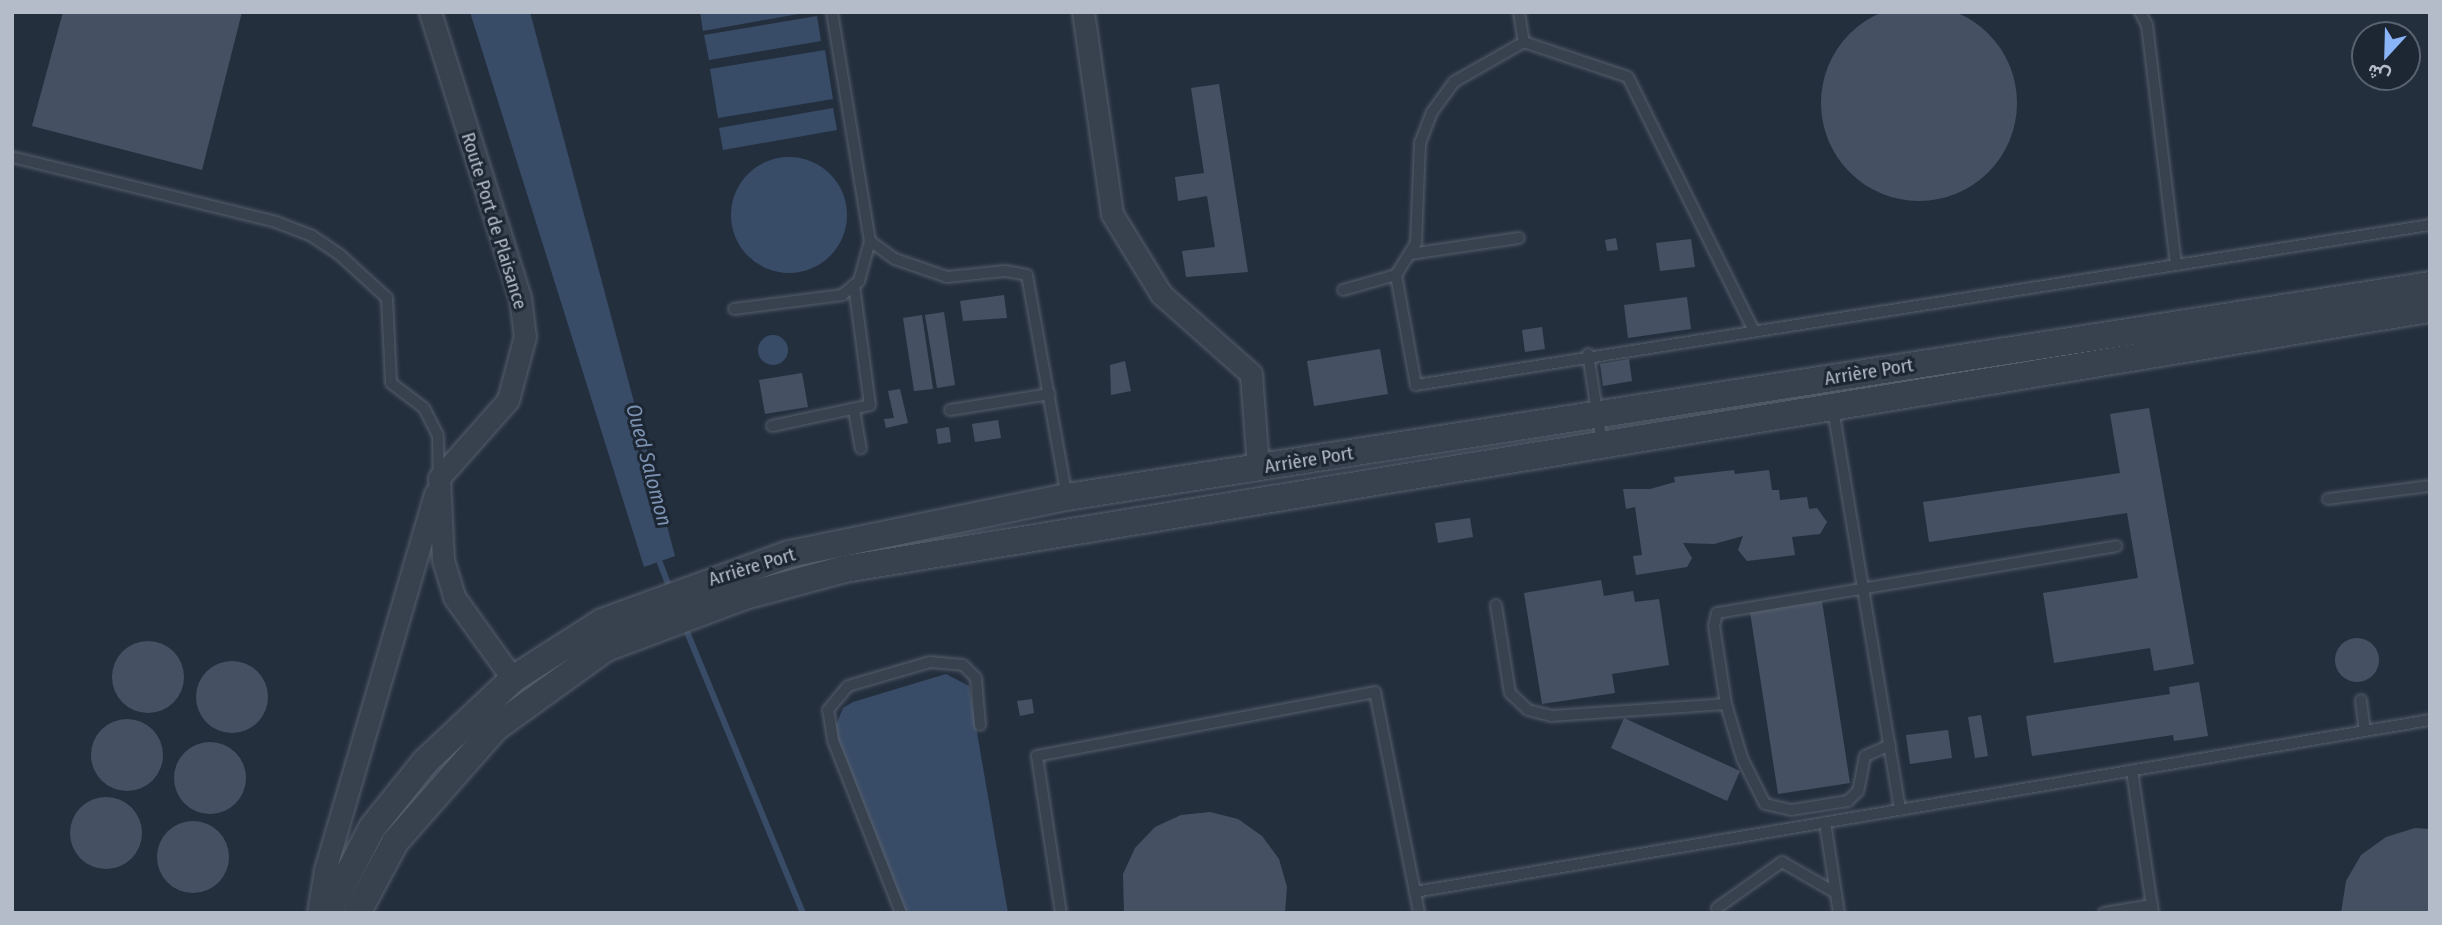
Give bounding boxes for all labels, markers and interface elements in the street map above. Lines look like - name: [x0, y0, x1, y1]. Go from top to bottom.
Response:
- north arrow: [2351, 21, 2421, 91]
- text: ش: [2364, 59, 2394, 89]
- street label: Route Port de Plaisance: [456, 130, 532, 312]
- street label: Arrière Port: [1823, 354, 1915, 390]
- water label: Oued Salomon: [621, 401, 677, 529]
- street label: Arrière Port: [1263, 442, 1355, 478]
- street label: Arrière Port: [706, 543, 798, 591]

